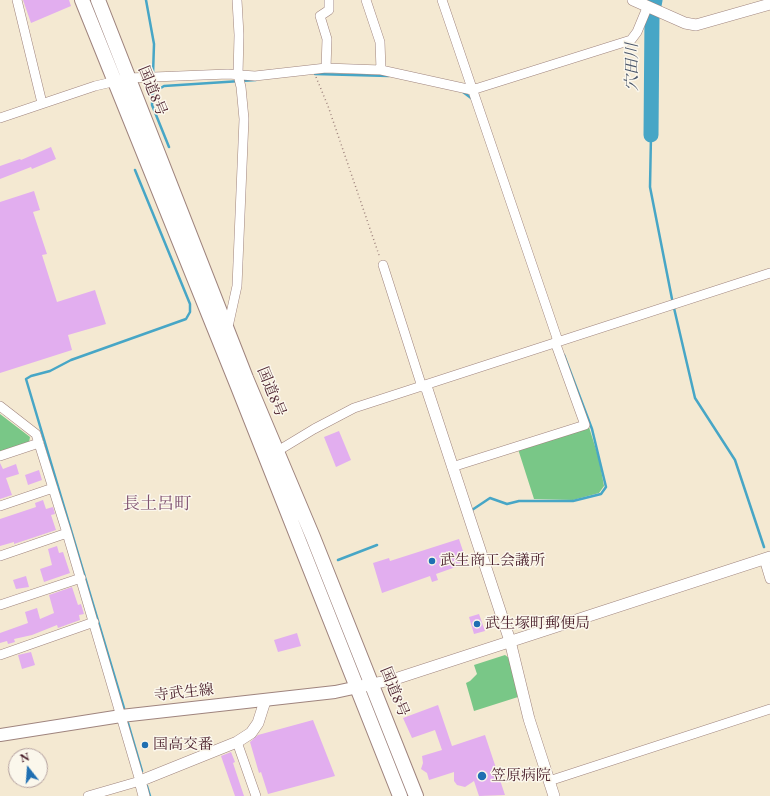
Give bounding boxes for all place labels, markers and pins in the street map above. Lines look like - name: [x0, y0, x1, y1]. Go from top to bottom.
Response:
- place label: 武生商工会議所: [440, 552, 545, 570]
- marker: 武生商工会議所: [427, 556, 437, 566]
- place label: 武生塚町郵便局: [485, 615, 590, 633]
- marker: 武生塚町郵便局: [472, 619, 482, 629]
- place label: 国高交番: [153, 736, 213, 754]
- marker: 国高交番: [140, 740, 150, 750]
- place label: 笠原病院: [491, 767, 551, 785]
- marker: 笠原病院: [476, 770, 488, 782]

